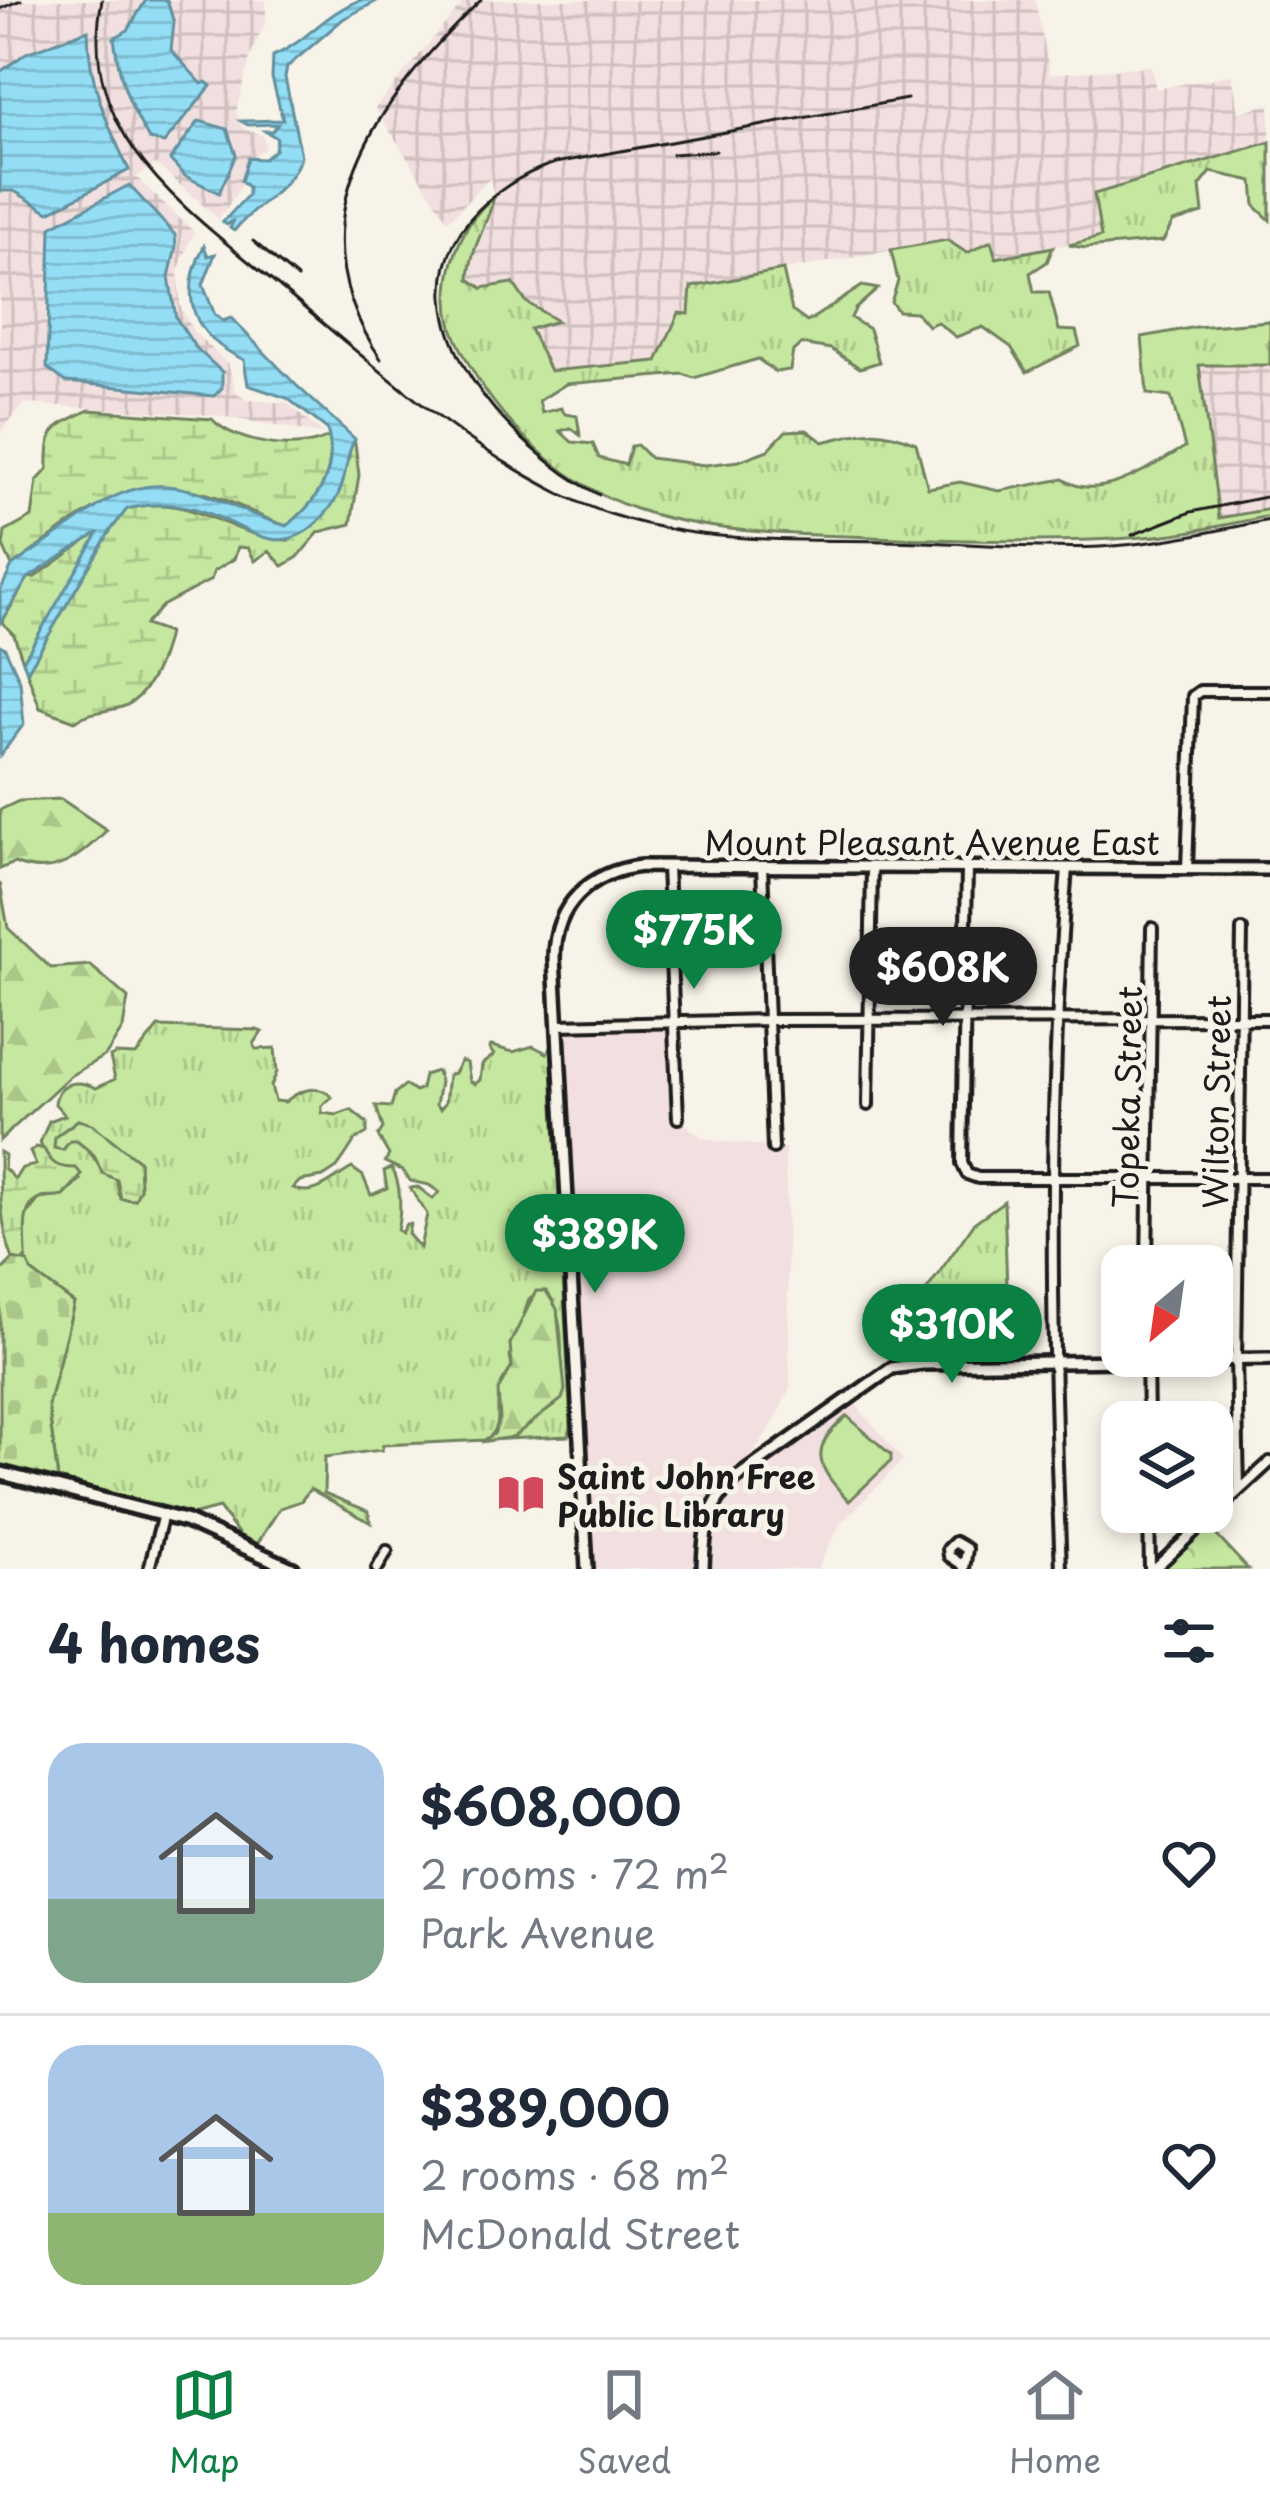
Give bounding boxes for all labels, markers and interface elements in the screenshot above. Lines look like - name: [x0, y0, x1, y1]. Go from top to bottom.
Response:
- street label: Mount Pleasant Avenue East: [704, 816, 1160, 866]
- pin: $775K: [610, 890, 778, 992]
- text: $775K: [633, 899, 755, 958]
- pin: $608K: [859, 927, 1027, 1029]
- text: $608K: [876, 936, 1010, 995]
- street label: Topeka Street: [1099, 985, 1153, 1209]
- street label: Wilton Street: [1188, 995, 1242, 1209]
- pin: $389K: [511, 1194, 679, 1296]
- text: $389K: [532, 1203, 658, 1262]
- north arrow: [1101, 1245, 1233, 1377]
- map controls: [1101, 1245, 1233, 1533]
- pin: $310K: [868, 1284, 1036, 1386]
- text: $310K: [889, 1293, 1015, 1352]
- button: layers: [1101, 1401, 1233, 1533]
- place label: Saint John Free Public Library: [557, 1450, 816, 1538]
- library icon: Saint John Free Public Library: [496, 1469, 546, 1519]
- text: 4 homes: [48, 1603, 260, 1680]
- icon: filters: [1156, 1608, 1222, 1674]
- text: $608,000: [420, 1766, 681, 1843]
- icon: home: [144, 1791, 288, 1935]
- icon: heart: [1156, 1830, 1222, 1896]
- text: 2 rooms · 72 m²: [420, 1843, 729, 1902]
- text: Park Avenue: [420, 1902, 655, 1961]
- text: $389,000: [420, 2067, 670, 2144]
- icon: home: [144, 2093, 288, 2237]
- icon: heart: [1156, 2132, 1222, 2198]
- text: 2 rooms · 68 m²: [420, 2144, 729, 2203]
- text: McDonald Street: [420, 2203, 740, 2262]
- tab: Map: [169, 2362, 240, 2484]
- tab: Saved: [578, 2362, 671, 2484]
- tab: Home: [1009, 2362, 1101, 2484]

